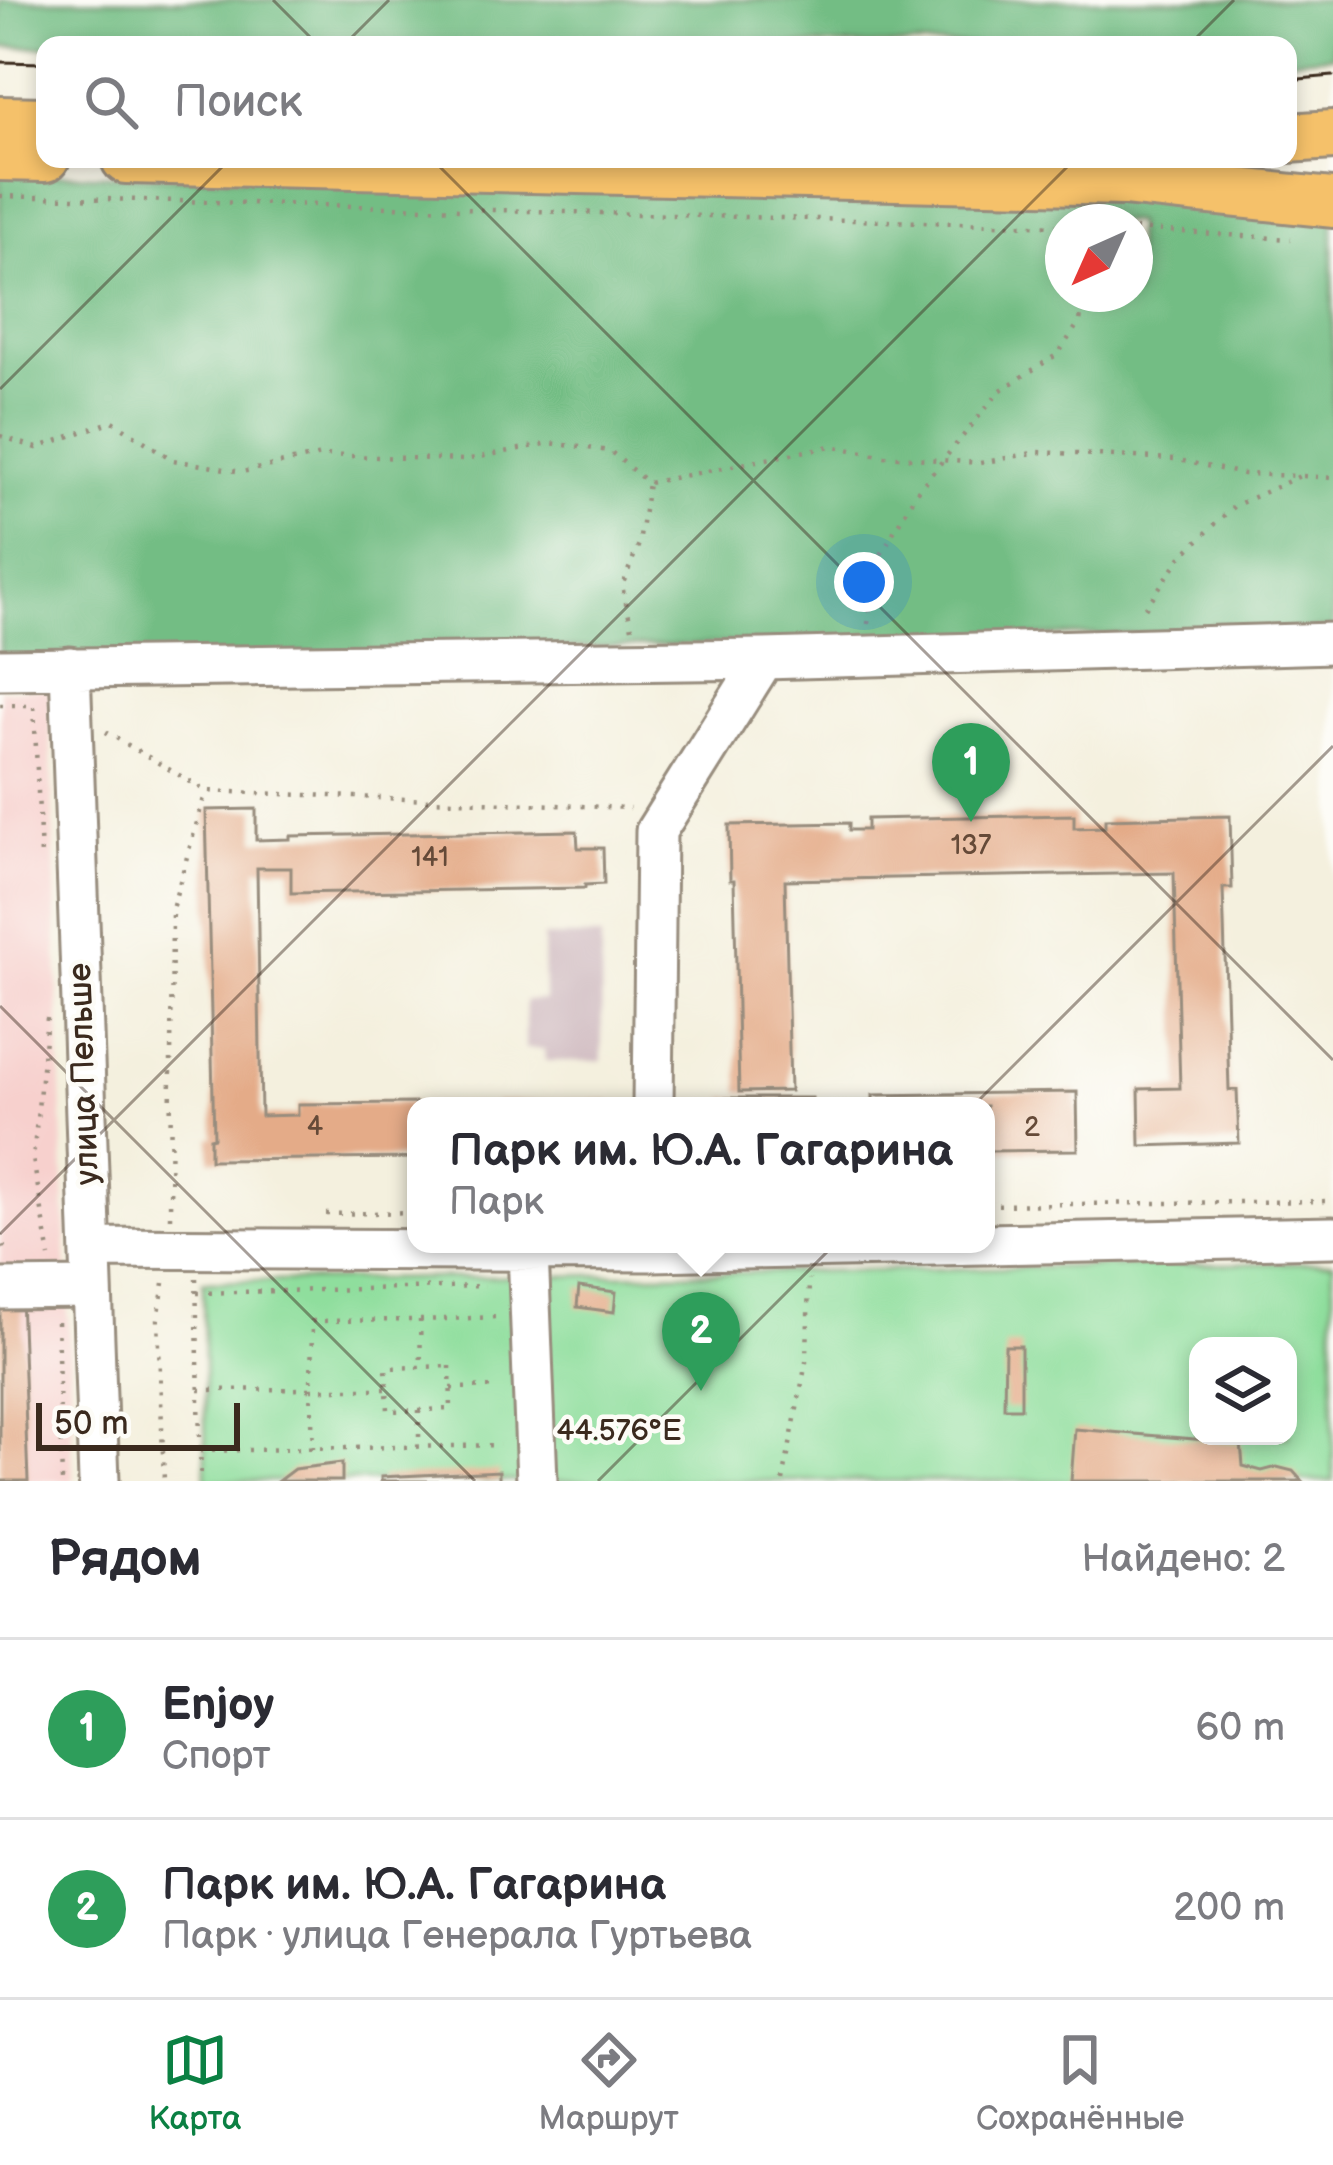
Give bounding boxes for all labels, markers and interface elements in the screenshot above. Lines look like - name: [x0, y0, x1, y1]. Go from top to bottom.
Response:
- search box: [36, 36, 1297, 168]
- icon: search: [78, 69, 144, 135]
- text: Поиск: [174, 75, 302, 130]
- north arrow: [1045, 204, 1153, 312]
- your location: [834, 552, 894, 612]
- pin: 1: [932, 723, 1010, 822]
- house number: 137: [951, 830, 992, 862]
- house number: 141: [411, 842, 449, 874]
- street label: улица Пельше: [60, 962, 108, 1186]
- popup: [407, 1097, 995, 1253]
- house number: 4: [307, 1111, 324, 1143]
- house number: 2: [1024, 1112, 1040, 1144]
- text: Парк им. Ю.А. Гагарина: [449, 1124, 953, 1179]
- text: Парк: [449, 1179, 544, 1226]
- pin: 2: [662, 1292, 740, 1391]
- map controls: [1189, 1337, 1297, 1445]
- button: layers: [1189, 1337, 1297, 1445]
- scale bar: [36, 1397, 240, 1450]
- text: 50 m: [54, 1404, 129, 1444]
- text: 44.576°E: [556, 1413, 682, 1449]
- text: Рядом: [48, 1529, 202, 1590]
- text: Найдено: 2: [1081, 1536, 1285, 1583]
- text: Enjoy: [162, 1678, 274, 1733]
- text: 1: [79, 1705, 95, 1752]
- text: 60 m: [1195, 1705, 1285, 1752]
- text: Спорт: [162, 1733, 271, 1780]
- text: Парк им. Ю.А. Гагарина: [162, 1858, 666, 1913]
- text: 2: [75, 1885, 99, 1932]
- text: 200 m: [1173, 1885, 1285, 1932]
- text: Парк · улица Генерала Гуртьева: [162, 1913, 752, 1960]
- tab: Карта: [149, 2027, 241, 2139]
- tab: Маршрут: [539, 2027, 679, 2139]
- tab: Сохранённые: [976, 2027, 1184, 2139]

